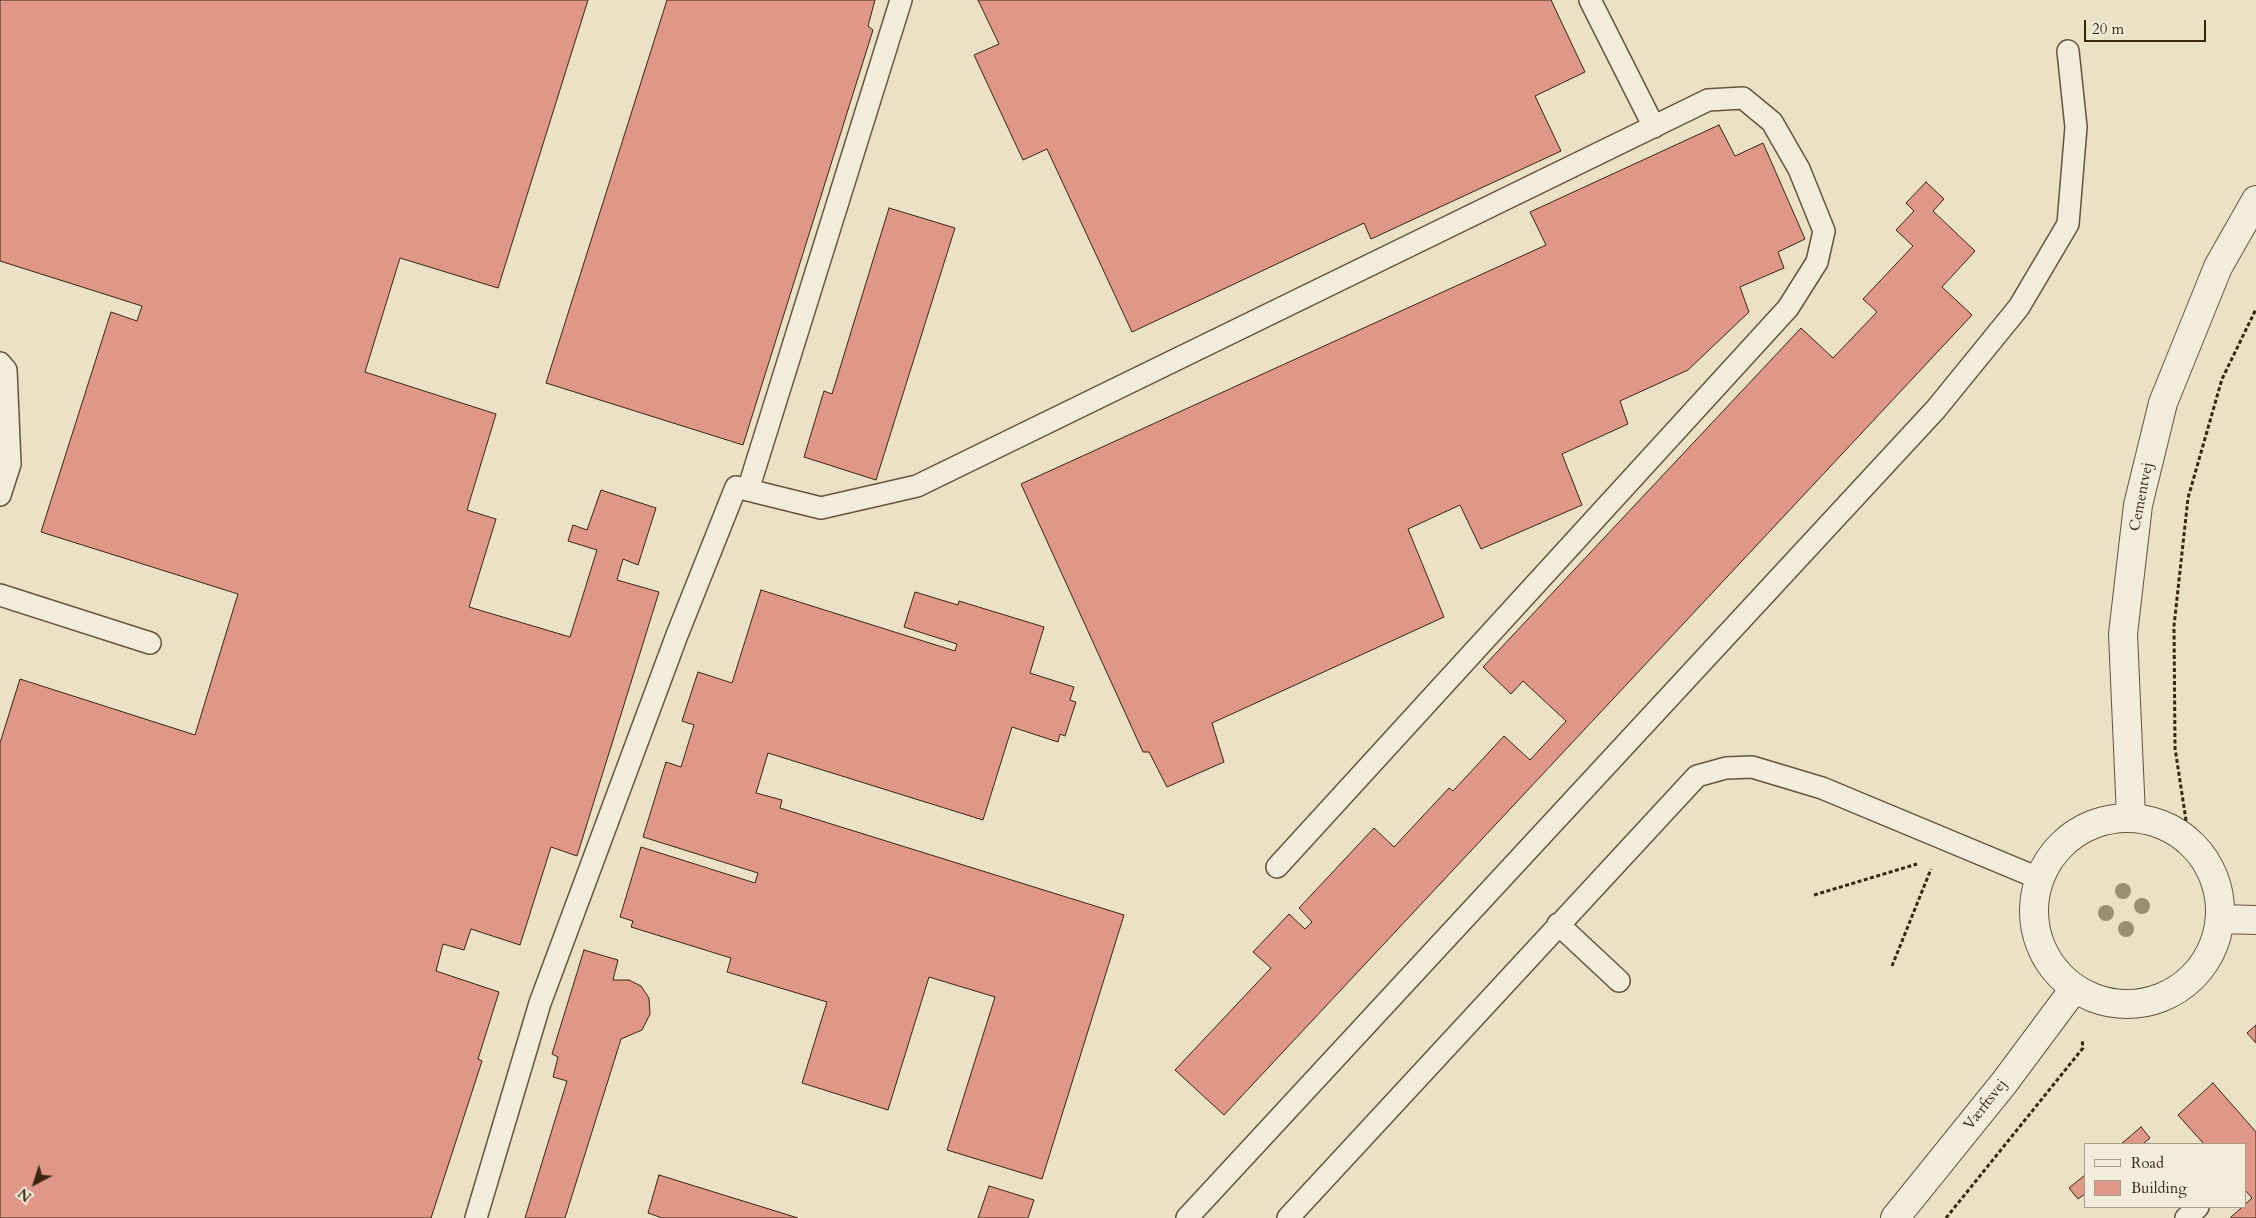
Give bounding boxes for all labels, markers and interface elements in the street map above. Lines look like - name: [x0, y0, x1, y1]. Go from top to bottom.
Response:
- scale bar: [2086, 10, 2208, 42]
- text: 20 m: [2092, 19, 2124, 39]
- street label: Cementvej: [2127, 461, 2157, 533]
- street label: Værftsvej: [1961, 1076, 2011, 1134]
- legend: [2084, 1143, 2246, 1208]
- text: Road: [2131, 1153, 2164, 1173]
- north arrow: [10, 1158, 60, 1208]
- text: Building: [2131, 1178, 2187, 1198]
- text: N: [14, 1184, 36, 1206]

